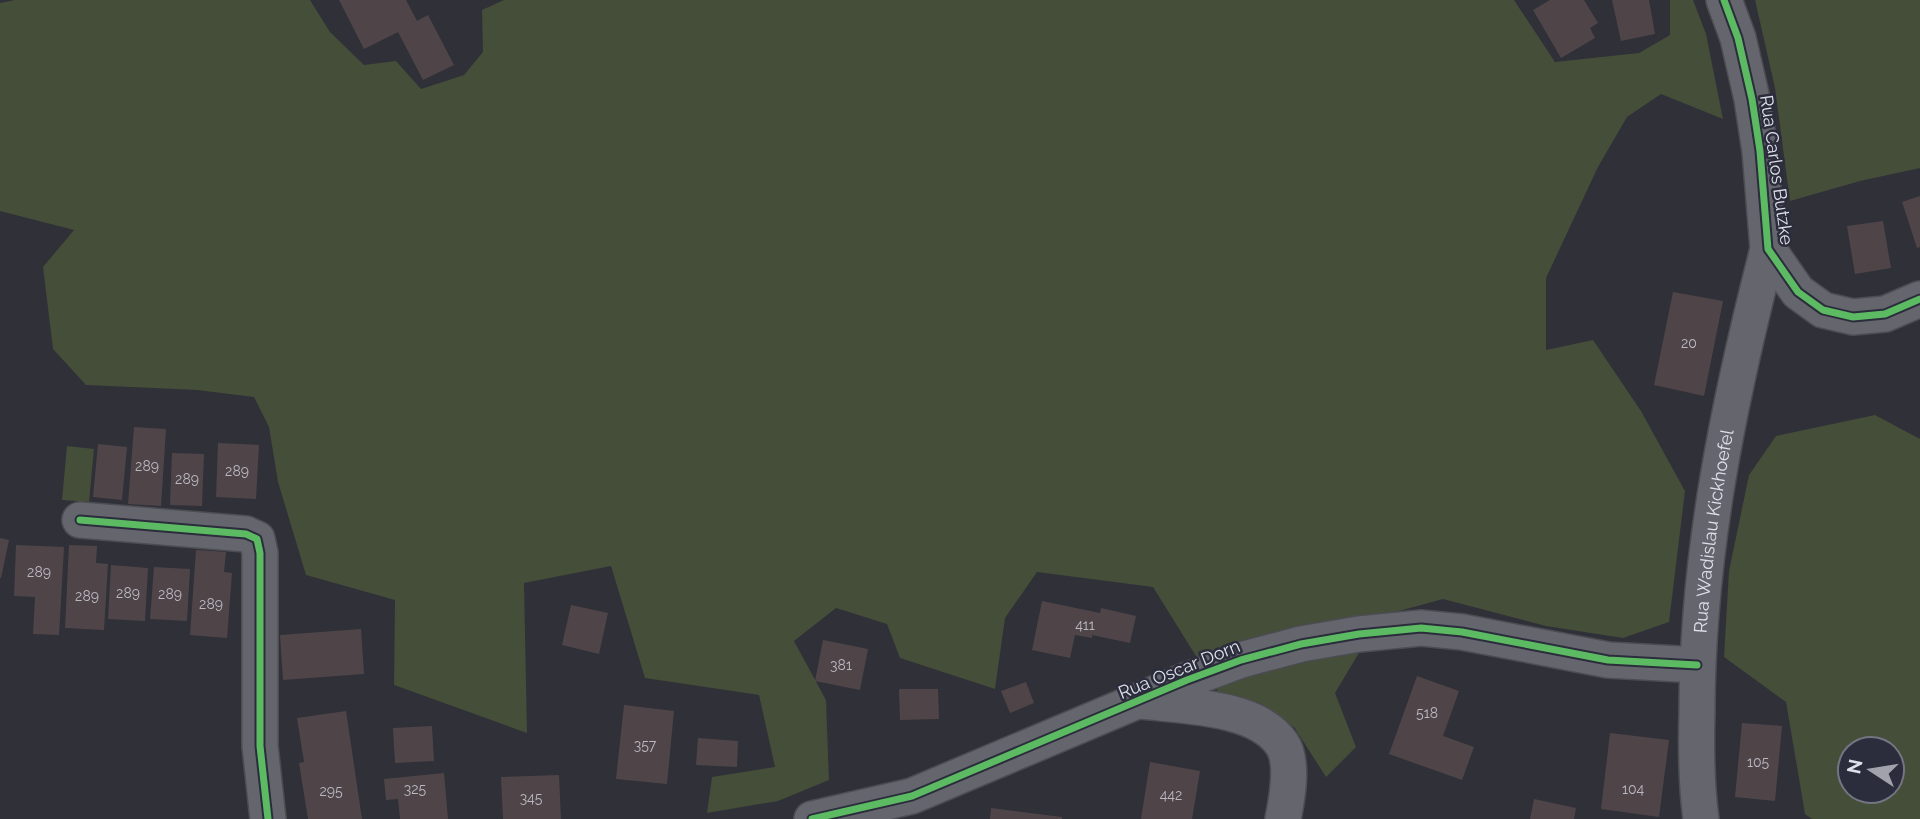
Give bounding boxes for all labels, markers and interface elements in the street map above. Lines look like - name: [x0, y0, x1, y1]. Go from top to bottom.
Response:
- street label: Rua Carlos Butzke: [1756, 94, 1798, 247]
- house number: 20: [1681, 335, 1697, 351]
- street label: Rua Wadislau Kickhoefel: [1689, 427, 1737, 634]
- house number: 289: [135, 458, 159, 474]
- house number: 289: [225, 463, 249, 479]
- house number: 289: [175, 471, 199, 487]
- house number: 289: [27, 564, 51, 580]
- house number: 289: [116, 585, 140, 601]
- house number: 289: [158, 586, 182, 602]
- house number: 289: [75, 588, 99, 604]
- house number: 289: [199, 596, 223, 612]
- house number: 411: [1075, 617, 1095, 633]
- street label: Rua Oscar Dorn: [1115, 635, 1243, 703]
- house number: 381: [830, 657, 852, 673]
- house number: 518: [1416, 705, 1438, 721]
- north arrow: [1836, 735, 1906, 805]
- house number: 357: [634, 737, 657, 753]
- house number: 105: [1747, 754, 1769, 770]
- text: N: [1842, 757, 1867, 776]
- house number: 325: [404, 781, 427, 797]
- house number: 104: [1622, 781, 1644, 797]
- house number: 295: [319, 783, 343, 799]
- house number: 442: [1160, 787, 1182, 803]
- house number: 345: [520, 790, 543, 806]

